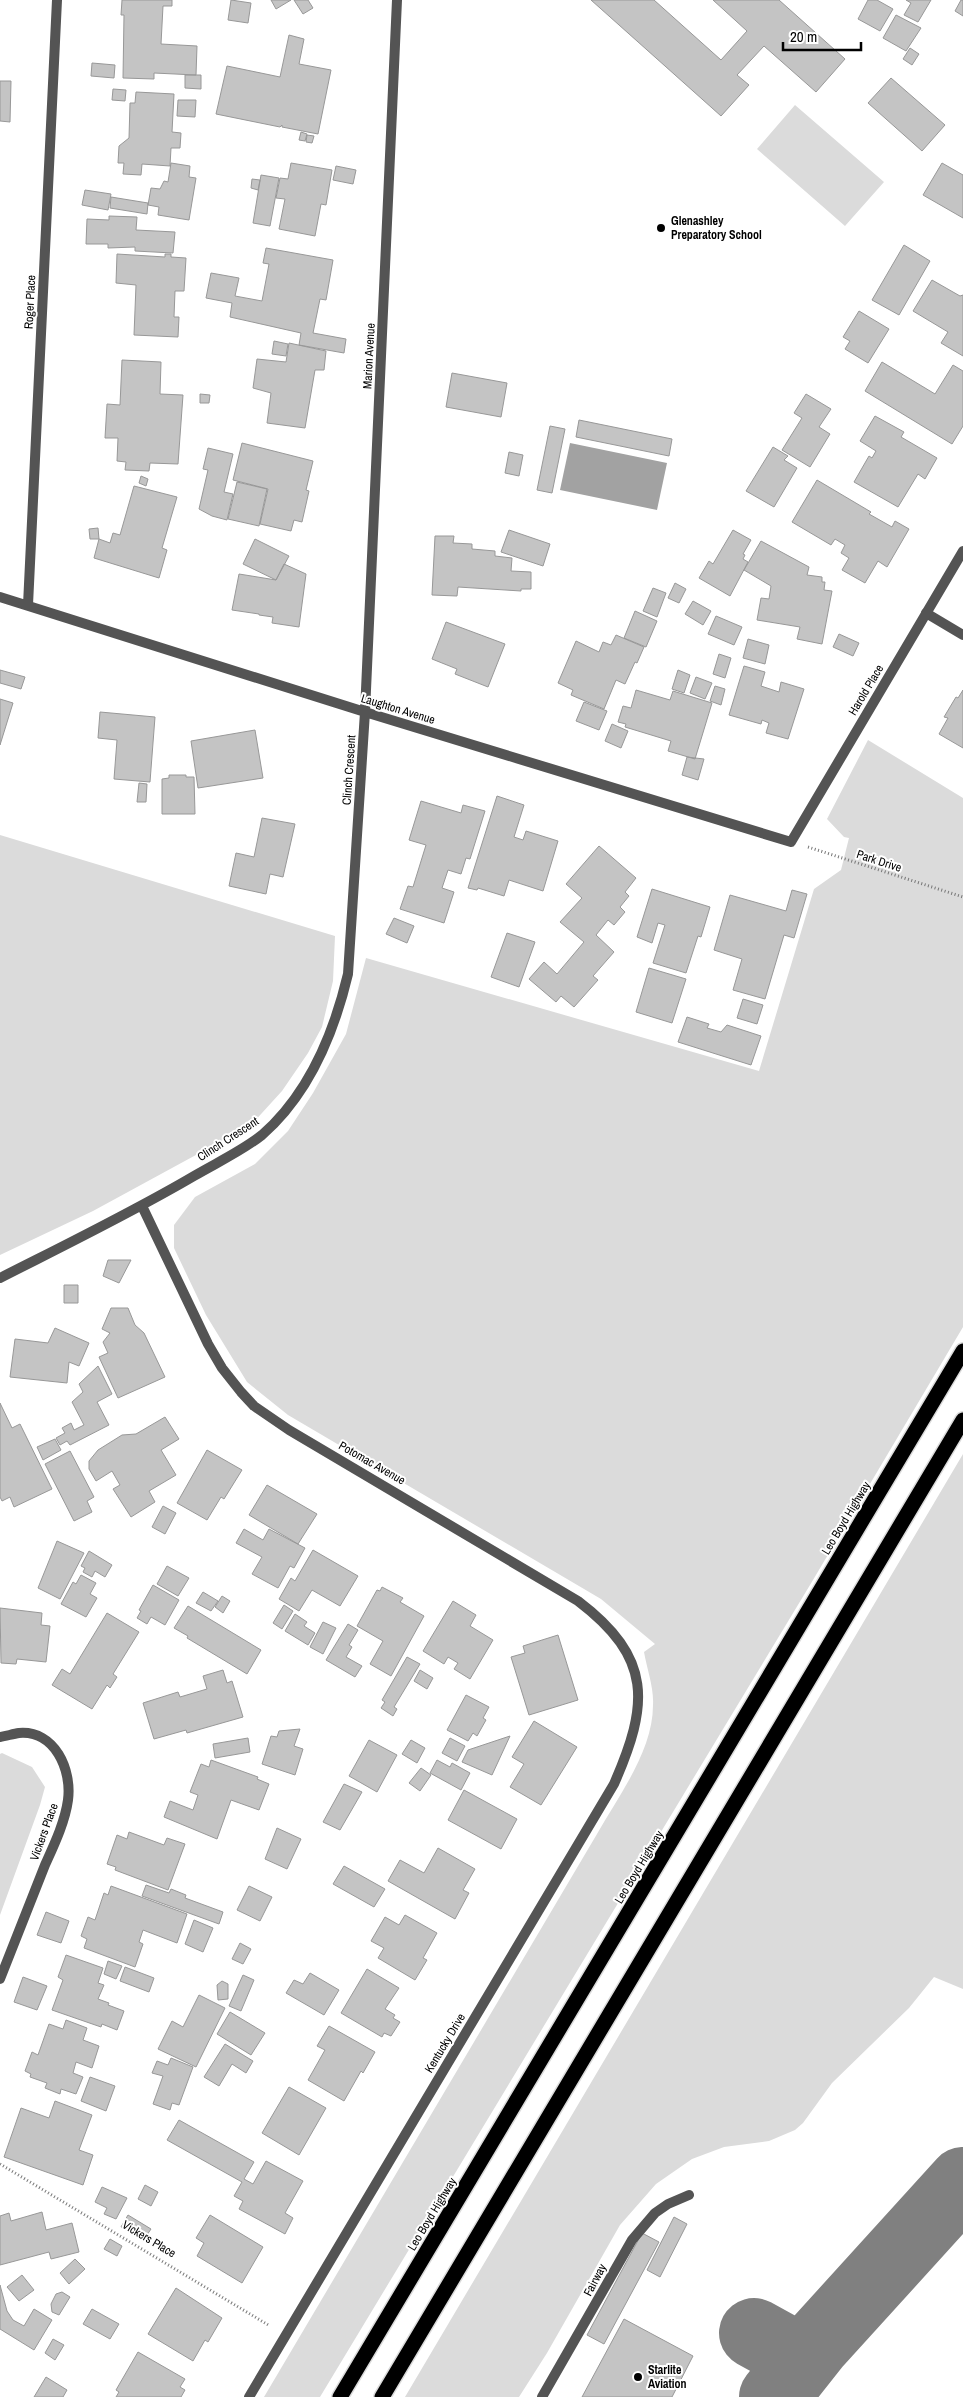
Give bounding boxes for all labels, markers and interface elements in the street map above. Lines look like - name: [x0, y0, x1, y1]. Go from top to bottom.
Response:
- scale bar: [783, 20, 860, 52]
- text: 20 m: [790, 26, 817, 47]
- place label: Glenashley Preparatory School: [671, 213, 762, 243]
- marker: Glenashley Preparatory School: [655, 222, 667, 234]
- street label: Roger Place: [21, 275, 39, 329]
- street label: Marion Avenue: [359, 323, 379, 389]
- street label: Harold Place: [845, 662, 887, 718]
- street label: Laughton Avenue: [359, 690, 437, 728]
- street label: Clinch Crescent: [339, 734, 359, 805]
- street label: Park Drive: [854, 846, 904, 876]
- street label: Clinch Crescent: [194, 1113, 262, 1165]
- street label: Potomac Avenue: [336, 1438, 408, 1488]
- street label: Leo Boyd Highway: [818, 1478, 874, 1558]
- street label: Vickers Place: [26, 1801, 62, 1863]
- street label: Leo Boyd Highway: [611, 1827, 667, 1907]
- street label: Kentucky Drive: [421, 2010, 469, 2076]
- street label: Leo Boyd Highway: [404, 2174, 460, 2254]
- street label: Vickers Place: [119, 2217, 179, 2261]
- street label: Fairway: [580, 2261, 610, 2299]
- place label: Starlite Aviation: [648, 2362, 686, 2392]
- marker: Starlite Aviation: [632, 2371, 644, 2383]

